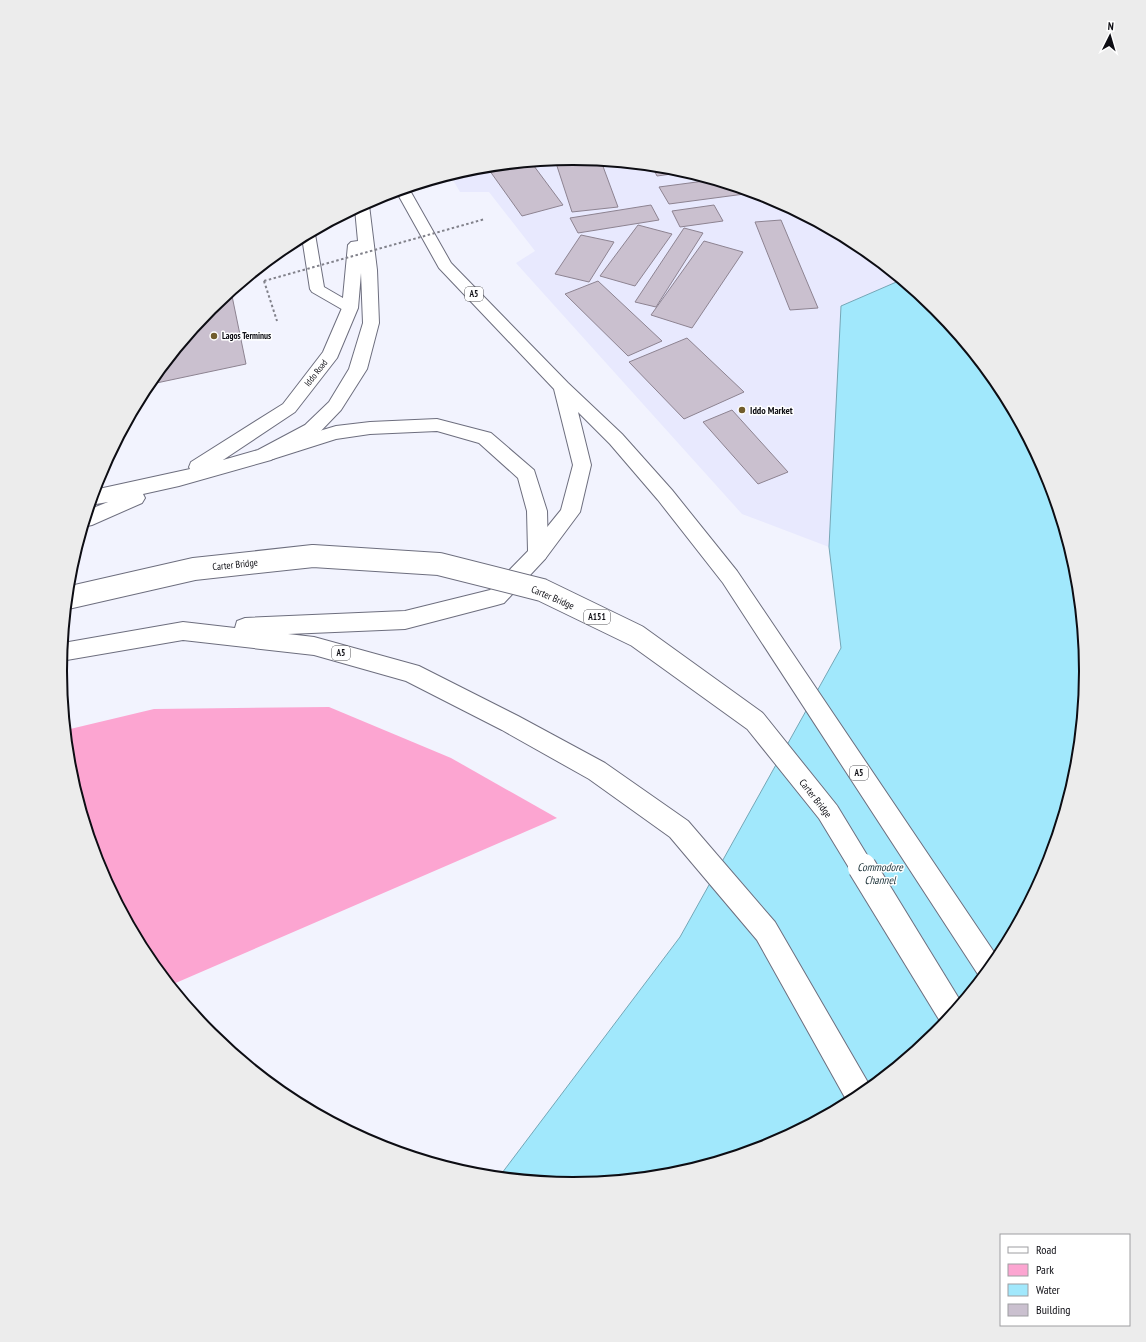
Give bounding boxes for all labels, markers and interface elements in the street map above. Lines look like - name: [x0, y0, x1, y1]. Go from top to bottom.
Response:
- north arrow: [1090, 16, 1130, 56]
- text: N: [1107, 19, 1114, 33]
- road number: A5: [465, 287, 483, 301]
- place label: Lagos Terminus: [222, 330, 271, 341]
- marker: Lagos Terminus: [209, 331, 219, 341]
- street label: Iddo Road: [302, 357, 330, 388]
- place label: Iddo Market: [750, 404, 793, 417]
- marker: Iddo Market: [737, 405, 747, 415]
- street label: Carter Bridge: [212, 556, 258, 573]
- street label: Carter Bridge: [529, 583, 576, 612]
- road number: A151: [584, 610, 610, 624]
- road number: A5: [332, 646, 350, 660]
- road number: A5: [850, 766, 868, 780]
- street label: Carter Bridge: [796, 776, 835, 820]
- water label: Commodore Channel: [857, 860, 904, 887]
- legend: [1000, 1234, 1130, 1326]
- text: Road: [1036, 1242, 1056, 1257]
- text: Park: [1036, 1262, 1054, 1277]
- text: Water: [1036, 1282, 1061, 1297]
- text: Building: [1036, 1302, 1071, 1317]

